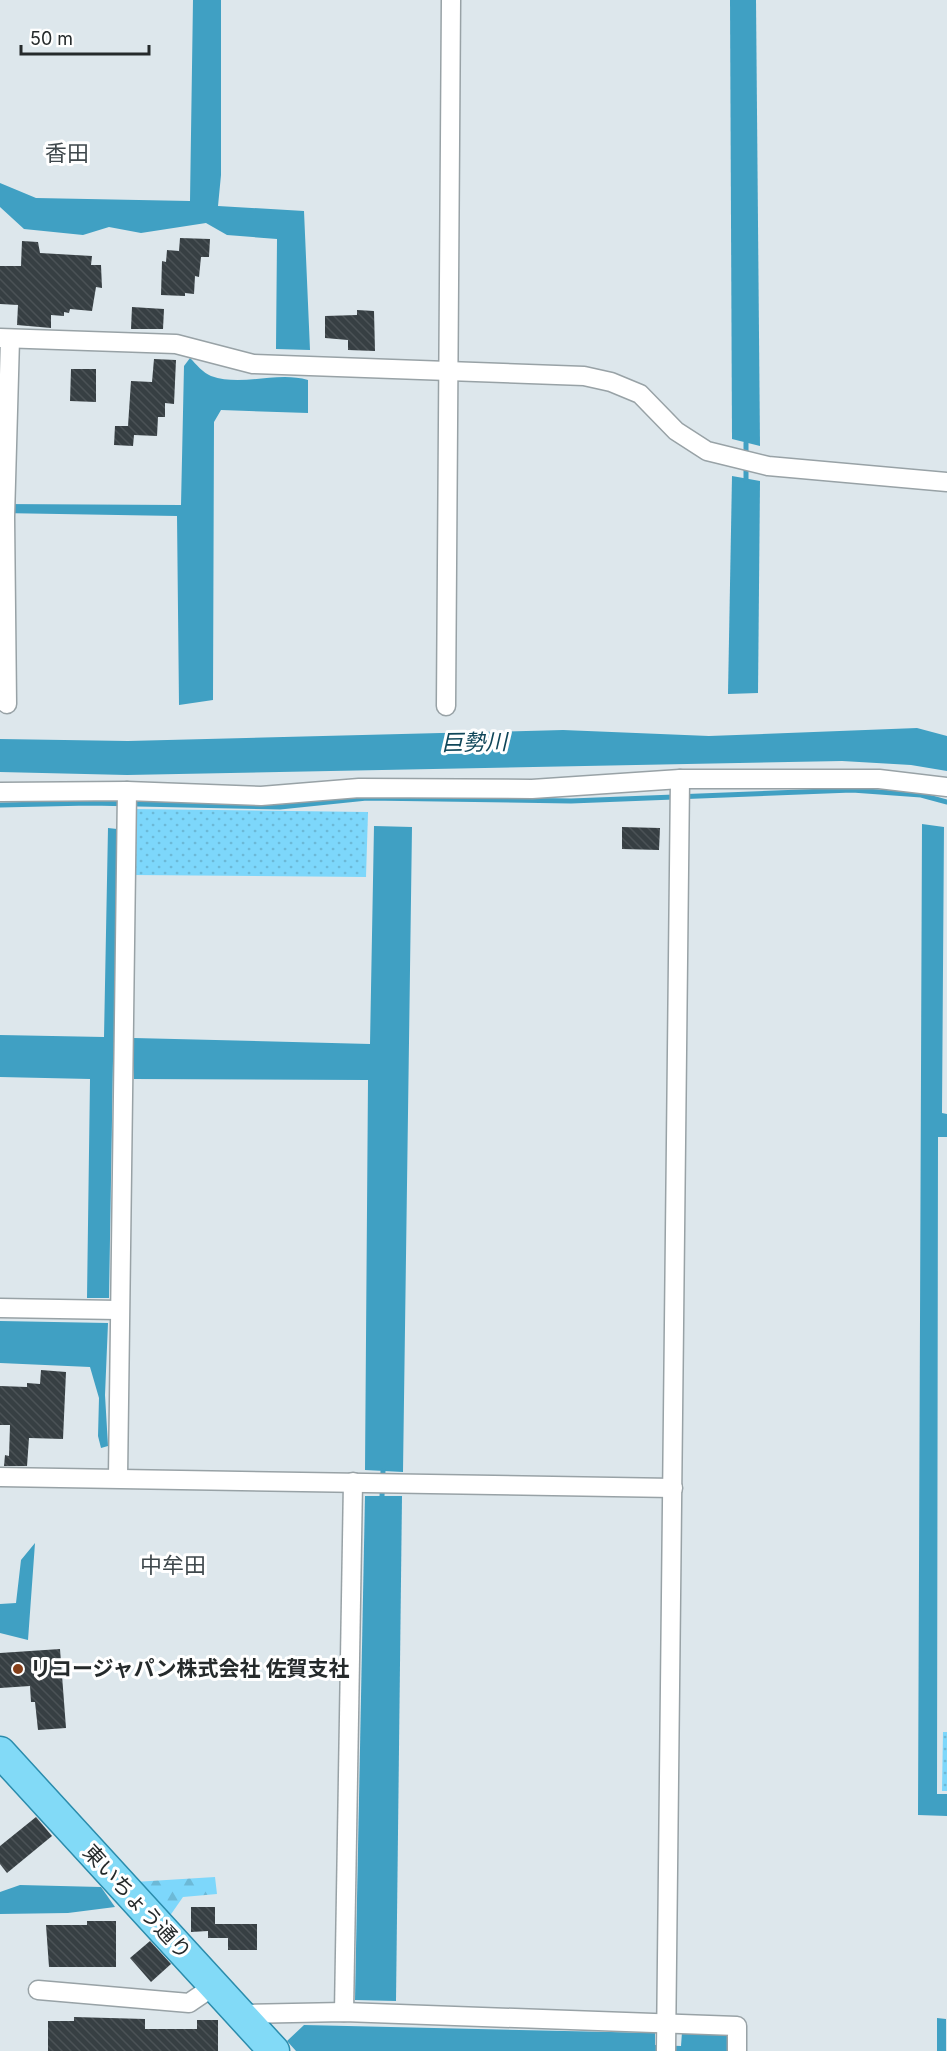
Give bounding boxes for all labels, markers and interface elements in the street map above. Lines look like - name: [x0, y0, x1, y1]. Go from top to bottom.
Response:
- scale bar: [21, 18, 148, 56]
- text: 50 m: [30, 28, 73, 49]
- district label: 香田: [45, 140, 89, 166]
- water label: 巨勢川: [441, 728, 509, 756]
- district label: 中牟田: [140, 1552, 206, 1578]
- place label: リコージャパン株式会社 佐賀支社: [30, 1656, 350, 1681]
- marker: リコージャパン株式会社 佐賀支社: [11, 1662, 25, 1676]
- street label: 東いちょう通り: [78, 1839, 197, 1964]

